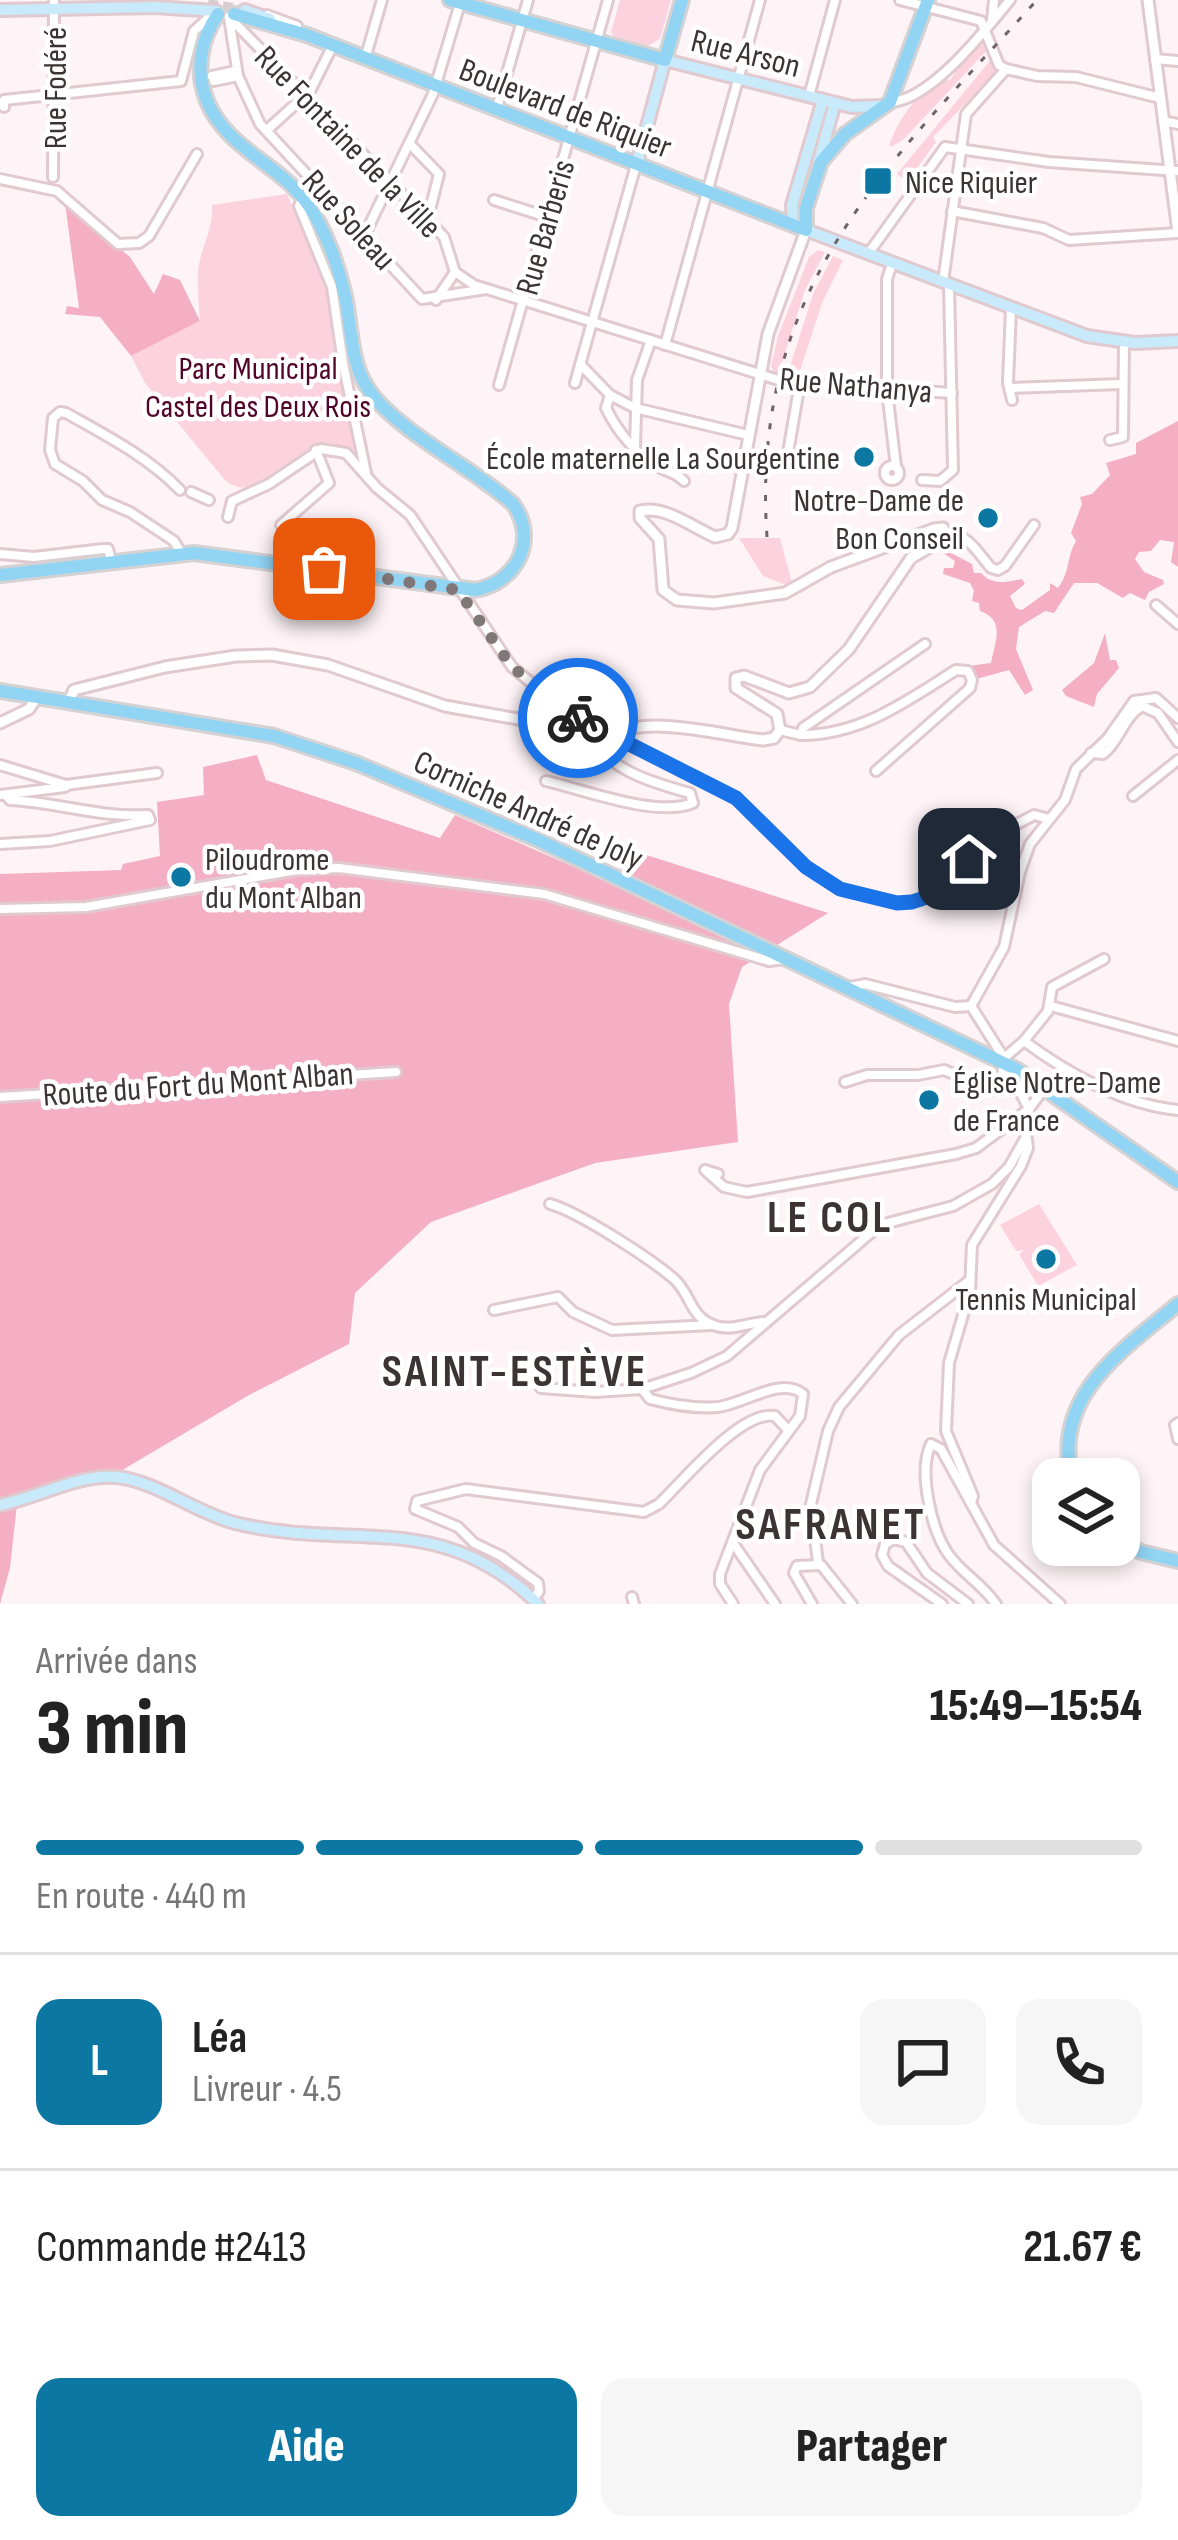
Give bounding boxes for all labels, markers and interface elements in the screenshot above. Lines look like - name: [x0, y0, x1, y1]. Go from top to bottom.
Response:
- street label: Rue Arson: [687, 21, 804, 87]
- street label: Rue Fodéré: [36, 27, 76, 149]
- street label: Rue Fontaine de la Ville: [246, 38, 449, 247]
- street label: Boulevard de Riquier: [453, 50, 677, 168]
- street label: Rue Barberis: [508, 155, 584, 300]
- street label: Rue Soleau: [293, 162, 404, 279]
- place label: Nice Riquier: [905, 163, 1037, 203]
- marker: Nice Riquier: [862, 165, 894, 197]
- park label: Parc Municipal Castel des Deux Rois: [145, 349, 371, 427]
- street label: Rue Nathanya: [778, 359, 934, 413]
- place label: École maternelle La Sourgentine: [486, 439, 840, 479]
- marker: École maternelle La Sourgentine: [851, 444, 877, 470]
- place label: Notre-Dame de Bon Conseil: [794, 481, 964, 559]
- marker: Notre-Dame de Bon Conseil: [975, 505, 1001, 531]
- pin: [273, 518, 375, 620]
- icon: bag: [291, 536, 357, 602]
- courier: [518, 658, 638, 778]
- icon: bike: [545, 685, 611, 751]
- street label: Corniche André de Joly: [407, 742, 649, 879]
- pin: [918, 808, 1020, 910]
- icon: home: [936, 826, 1002, 892]
- place label: Piloudrome du Mont Alban: [205, 840, 362, 918]
- marker: Piloudrome du Mont Alban: [168, 864, 194, 890]
- street label: Route du Fort du Mont Alban: [41, 1054, 355, 1116]
- place label: Église Notre-Dame de France: [953, 1063, 1161, 1141]
- marker: Église Notre-Dame de France: [916, 1087, 942, 1113]
- district label: LE COL: [767, 1191, 893, 1246]
- marker: Tennis Municipal: [1033, 1246, 1059, 1272]
- place label: Tennis Municipal: [955, 1280, 1137, 1320]
- district label: SAINT-ESTÈVE: [382, 1345, 648, 1400]
- map controls: [1032, 1458, 1140, 1566]
- button: layers: [1032, 1458, 1140, 1566]
- district label: SAFRANET: [735, 1498, 927, 1553]
- text: Arrivée dans: [36, 1638, 197, 1685]
- text: 15:49–15:54: [929, 1679, 1142, 1734]
- text: 3 min: [36, 1683, 188, 1776]
- text: En route · 440 m: [36, 1873, 247, 1920]
- button: chat: [860, 1999, 986, 2125]
- button: phone: [1016, 1999, 1142, 2125]
- text: Léa: [192, 2011, 247, 2066]
- text: L: [90, 2034, 108, 2089]
- text: Livreur · 4.5: [192, 2066, 342, 2113]
- text: Commande #2413: [36, 2220, 307, 2275]
- text: 21.67 €: [1023, 2220, 1142, 2275]
- button: Aide: [36, 2378, 577, 2516]
- button: Partager: [601, 2378, 1142, 2516]

